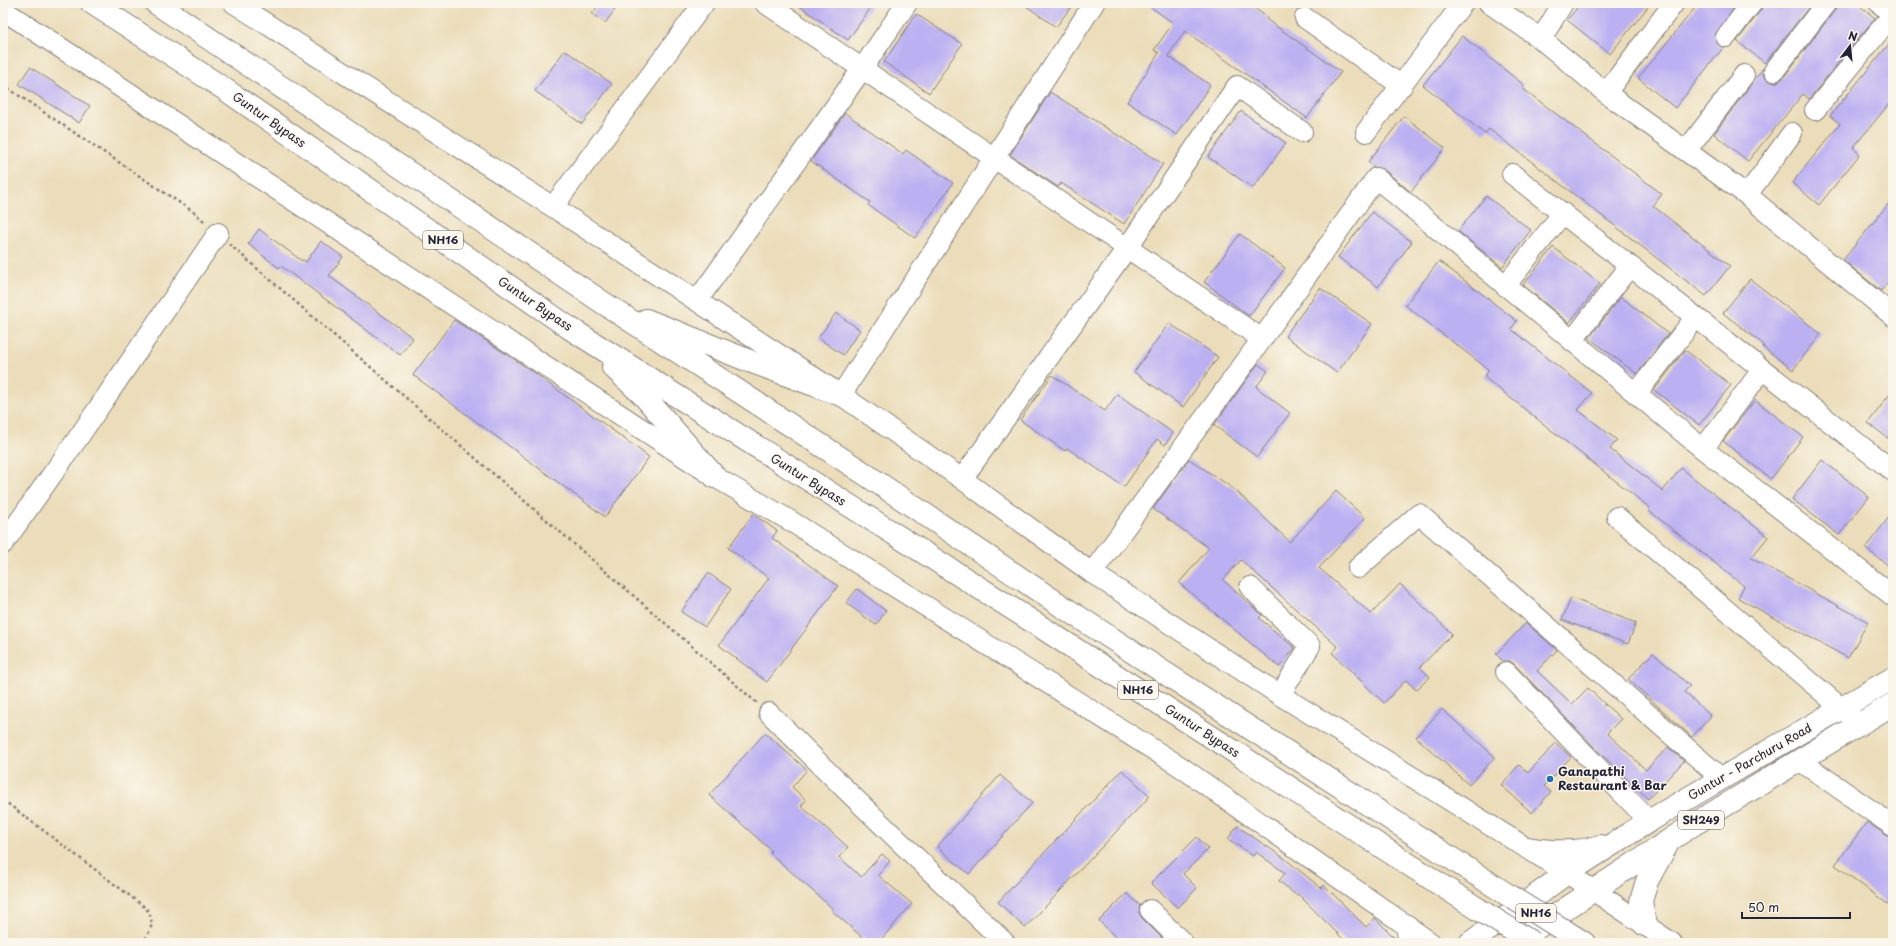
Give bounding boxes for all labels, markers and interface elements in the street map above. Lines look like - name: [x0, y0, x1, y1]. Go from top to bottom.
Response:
- north arrow: [1830, 26, 1870, 66]
- text: N: [1846, 27, 1860, 45]
- street label: Guntur Bypass: [229, 87, 310, 151]
- road number: NH16: [423, 231, 463, 249]
- street label: Guntur Bypass: [495, 272, 577, 335]
- street label: Guntur Bypass: [767, 449, 850, 510]
- road number: NH16: [1118, 681, 1158, 699]
- street label: Guntur Bypass: [1162, 699, 1244, 761]
- street label: Guntur - Parchuru Road: [1684, 718, 1815, 804]
- place label: Ganapathi Restaurant & Bar: [1558, 762, 1668, 794]
- marker: Ganapathi Restaurant & Bar: [1545, 774, 1555, 784]
- road number: SH249: [1678, 811, 1724, 829]
- scale bar: [1742, 894, 1850, 920]
- text: 50 m: [1748, 898, 1779, 916]
- road number: NH16: [1516, 904, 1556, 922]

